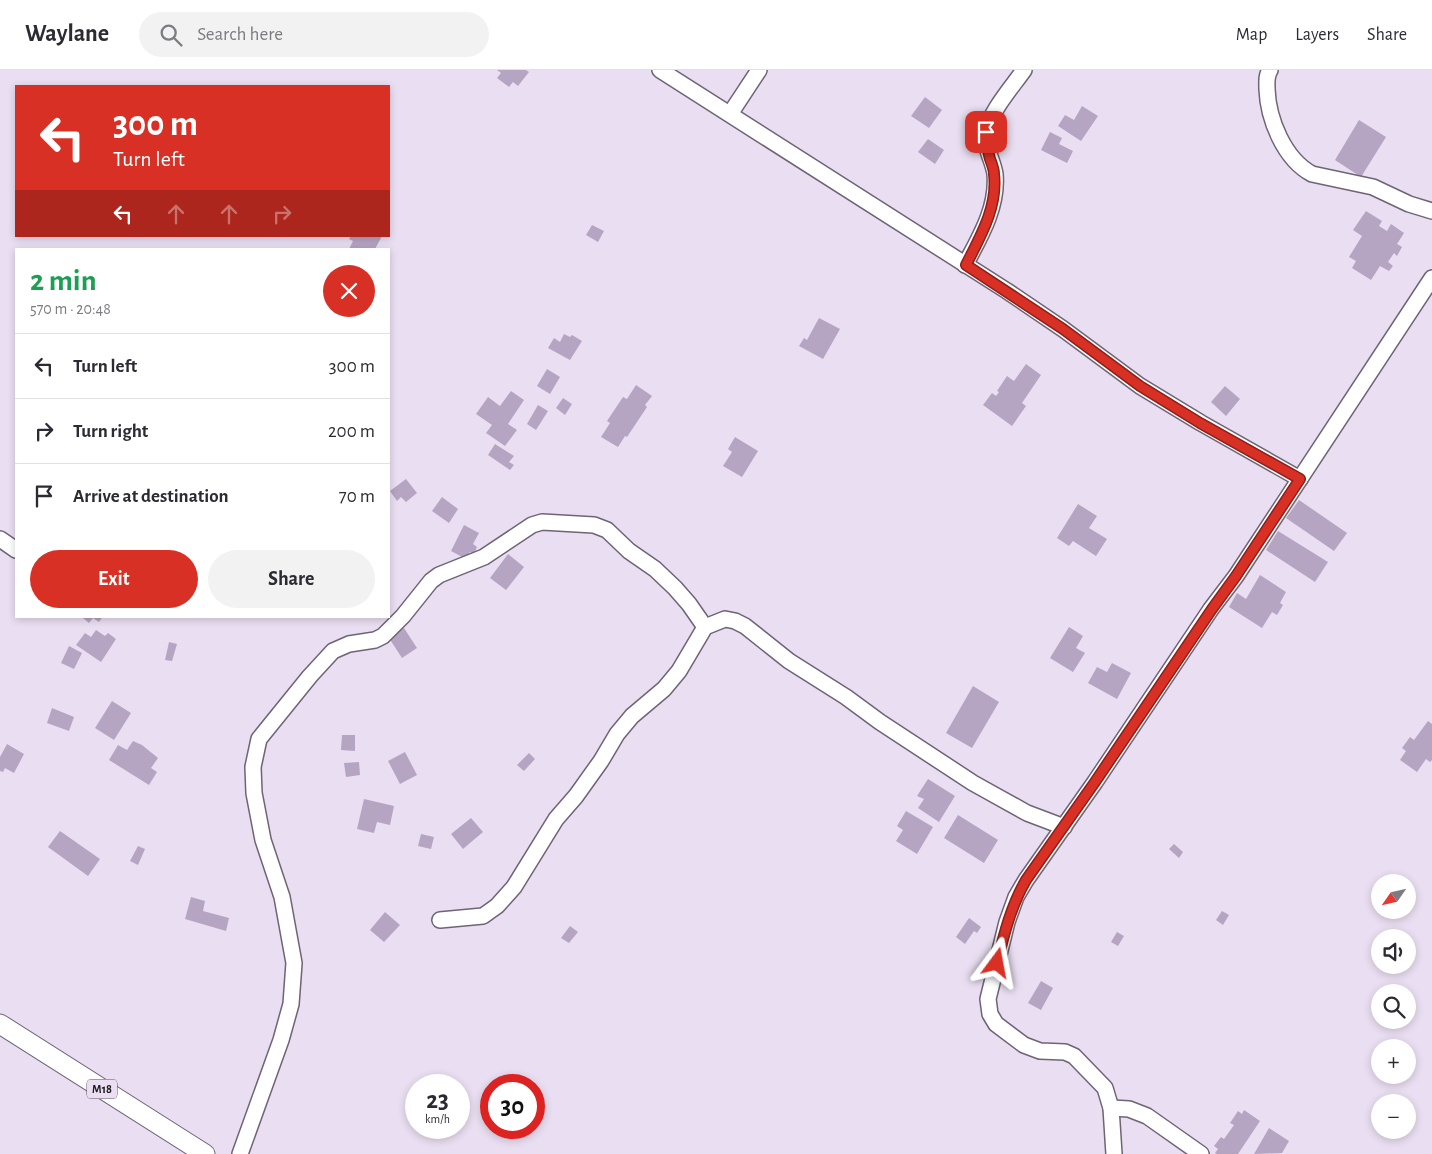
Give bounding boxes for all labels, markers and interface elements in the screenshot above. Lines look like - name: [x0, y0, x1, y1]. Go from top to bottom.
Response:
- search box: [139, 12, 489, 57]
- icon: search: [157, 21, 185, 49]
- text: Waylane: [25, 22, 109, 46]
- text: Search here: [197, 25, 283, 44]
- text: Map: [1236, 26, 1267, 44]
- text: Layers: [1295, 26, 1339, 44]
- text: Share: [1367, 26, 1407, 44]
- icon: left: [30, 105, 95, 170]
- text: 300 m: [113, 107, 198, 142]
- pin: [965, 111, 1007, 153]
- icon: arrive: [972, 118, 1000, 146]
- text: Turn left: [113, 148, 185, 170]
- icon: left: [109, 200, 137, 228]
- icon: ahead: [162, 200, 190, 228]
- icon: ahead: [215, 200, 243, 228]
- icon: right: [268, 200, 296, 228]
- button: close: [323, 265, 375, 317]
- text: 2 min: [30, 266, 97, 296]
- text: 570 m · 20:48: [30, 301, 111, 317]
- icon: left: [30, 352, 58, 380]
- text: Turn left: [73, 357, 137, 376]
- text: 300 m: [329, 357, 375, 376]
- icon: right: [30, 417, 58, 445]
- text: Turn right: [73, 422, 148, 441]
- text: 200 m: [328, 422, 375, 441]
- icon: arrive: [30, 482, 58, 510]
- text: Arrive at destination: [73, 487, 229, 506]
- text: 70 m: [339, 487, 375, 506]
- button: Exit: [30, 550, 198, 608]
- button: Share: [208, 550, 375, 608]
- north arrow: [1371, 874, 1416, 919]
- map controls: [1371, 874, 1416, 1139]
- button: sound: [1371, 929, 1416, 974]
- position arrow: [970, 936, 1022, 988]
- button: search: [1371, 984, 1416, 1029]
- button: +: [1371, 1039, 1416, 1084]
- speed limit sign: 30: [480, 1074, 545, 1139]
- road number: M18: [87, 1080, 117, 1098]
- text: 23: [426, 1088, 449, 1113]
- button: −: [1371, 1094, 1416, 1139]
- text: km/h: [425, 1113, 450, 1125]

